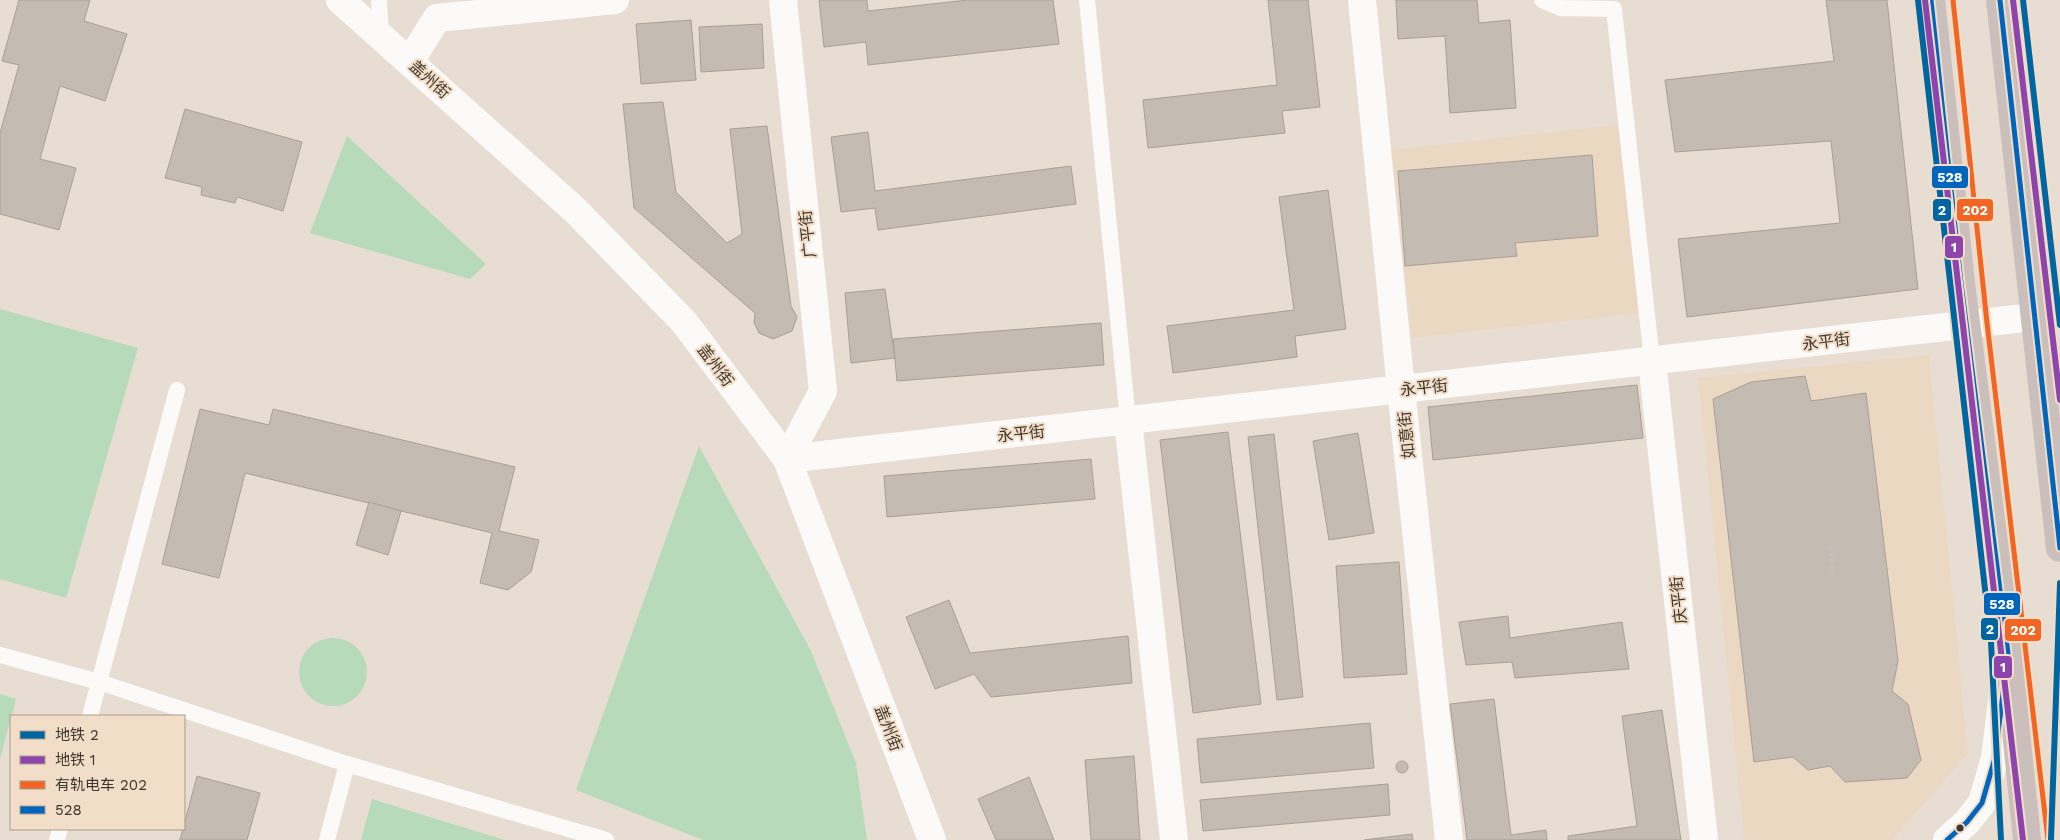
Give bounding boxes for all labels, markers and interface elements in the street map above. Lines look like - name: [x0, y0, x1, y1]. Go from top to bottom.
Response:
- street label: 盖州街: [405, 56, 454, 102]
- line badge: 528: [1931, 165, 1969, 189]
- text: 528: [1937, 169, 1963, 185]
- line badge: 2: [1932, 198, 1952, 222]
- line badge: 202: [1956, 198, 1994, 222]
- text: 2: [1938, 202, 1946, 218]
- text: 202: [1962, 202, 1988, 218]
- street label: 广平街: [796, 209, 819, 259]
- line badge: 1: [1944, 235, 1964, 259]
- text: 1: [1951, 239, 1957, 255]
- street label: 永平街: [1801, 329, 1851, 354]
- street label: 盖州街: [694, 340, 738, 390]
- street label: 永平街: [1399, 376, 1449, 399]
- street label: 如意街: [1395, 410, 1418, 460]
- street label: 永平街: [996, 422, 1046, 445]
- street label: 庆平街: [1667, 575, 1690, 625]
- line badge: 528: [1983, 592, 2021, 616]
- text: 528: [1989, 596, 2015, 612]
- line badge: 2: [1980, 617, 1999, 641]
- line badge: 202: [2004, 618, 2042, 642]
- text: 2: [1986, 621, 1994, 637]
- text: 202: [2010, 622, 2036, 638]
- line badge: 1: [1993, 655, 2013, 679]
- text: 1: [2000, 659, 2006, 675]
- street label: 盖州街: [871, 702, 906, 754]
- legend: [10, 715, 185, 830]
- text: 地铁 2: [55, 726, 99, 744]
- text: 地铁 1: [55, 751, 96, 769]
- text: 有轨电车 202: [55, 776, 147, 794]
- text: 528: [55, 801, 82, 819]
- unlabelled marker: [1955, 823, 1965, 833]

